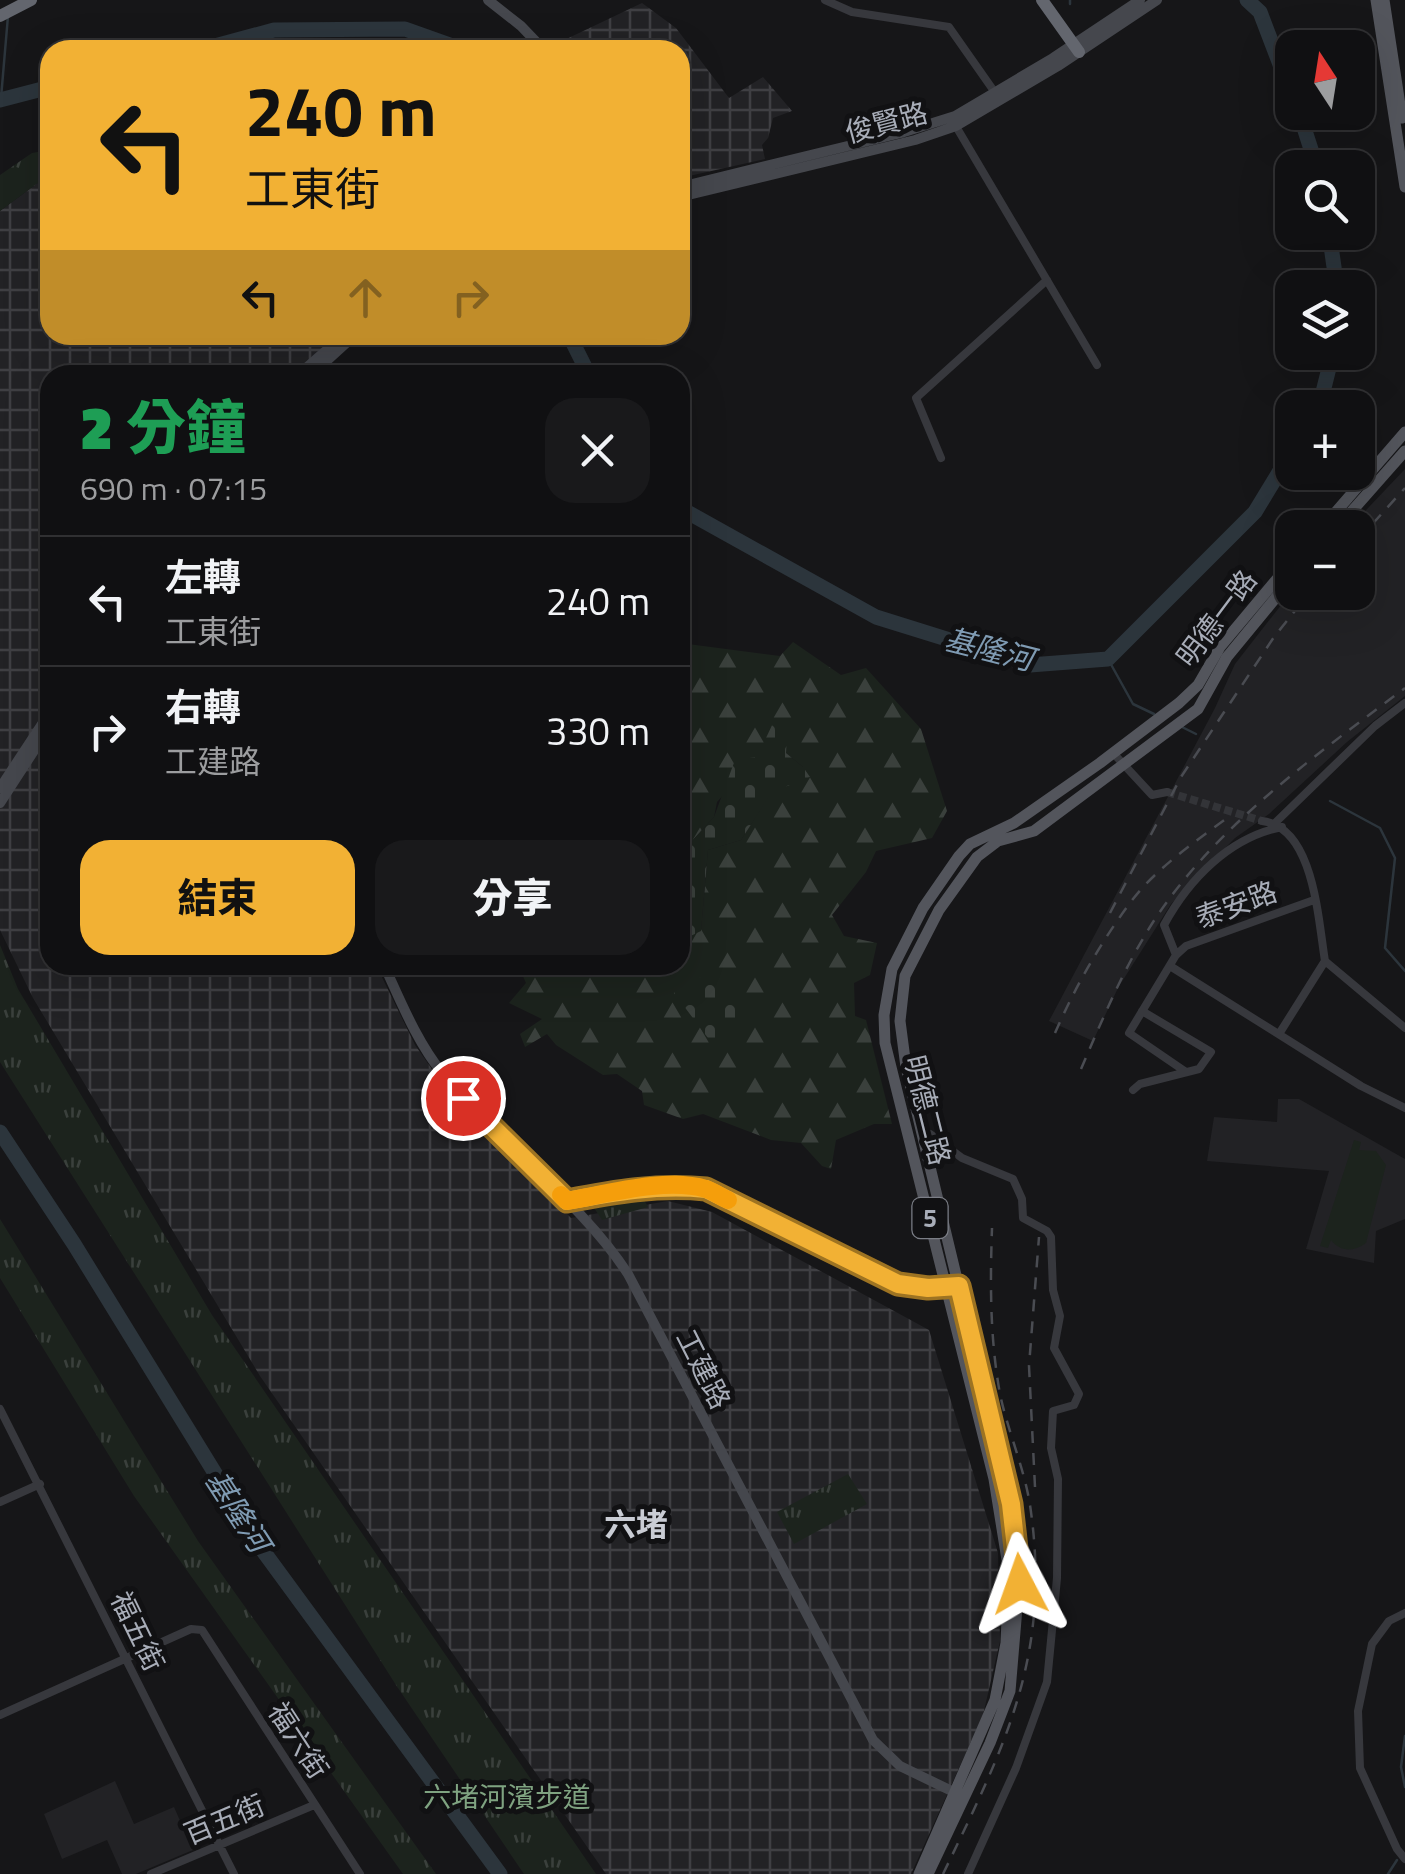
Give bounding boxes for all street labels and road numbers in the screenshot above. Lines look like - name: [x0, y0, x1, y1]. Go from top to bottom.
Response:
- street label: 俊賢路: [840, 90, 932, 154]
- street label: 明德一路: [1165, 560, 1267, 676]
- street label: 泰安路: [1189, 869, 1283, 939]
- street label: 明德二路: [894, 1050, 962, 1170]
- road number: 5: [912, 1198, 948, 1238]
- street label: 工建路: [666, 1322, 742, 1416]
- street label: 福五街: [100, 1584, 176, 1678]
- street label: 福六街: [258, 1693, 340, 1787]
- street label: 百五街: [177, 1783, 271, 1855]

